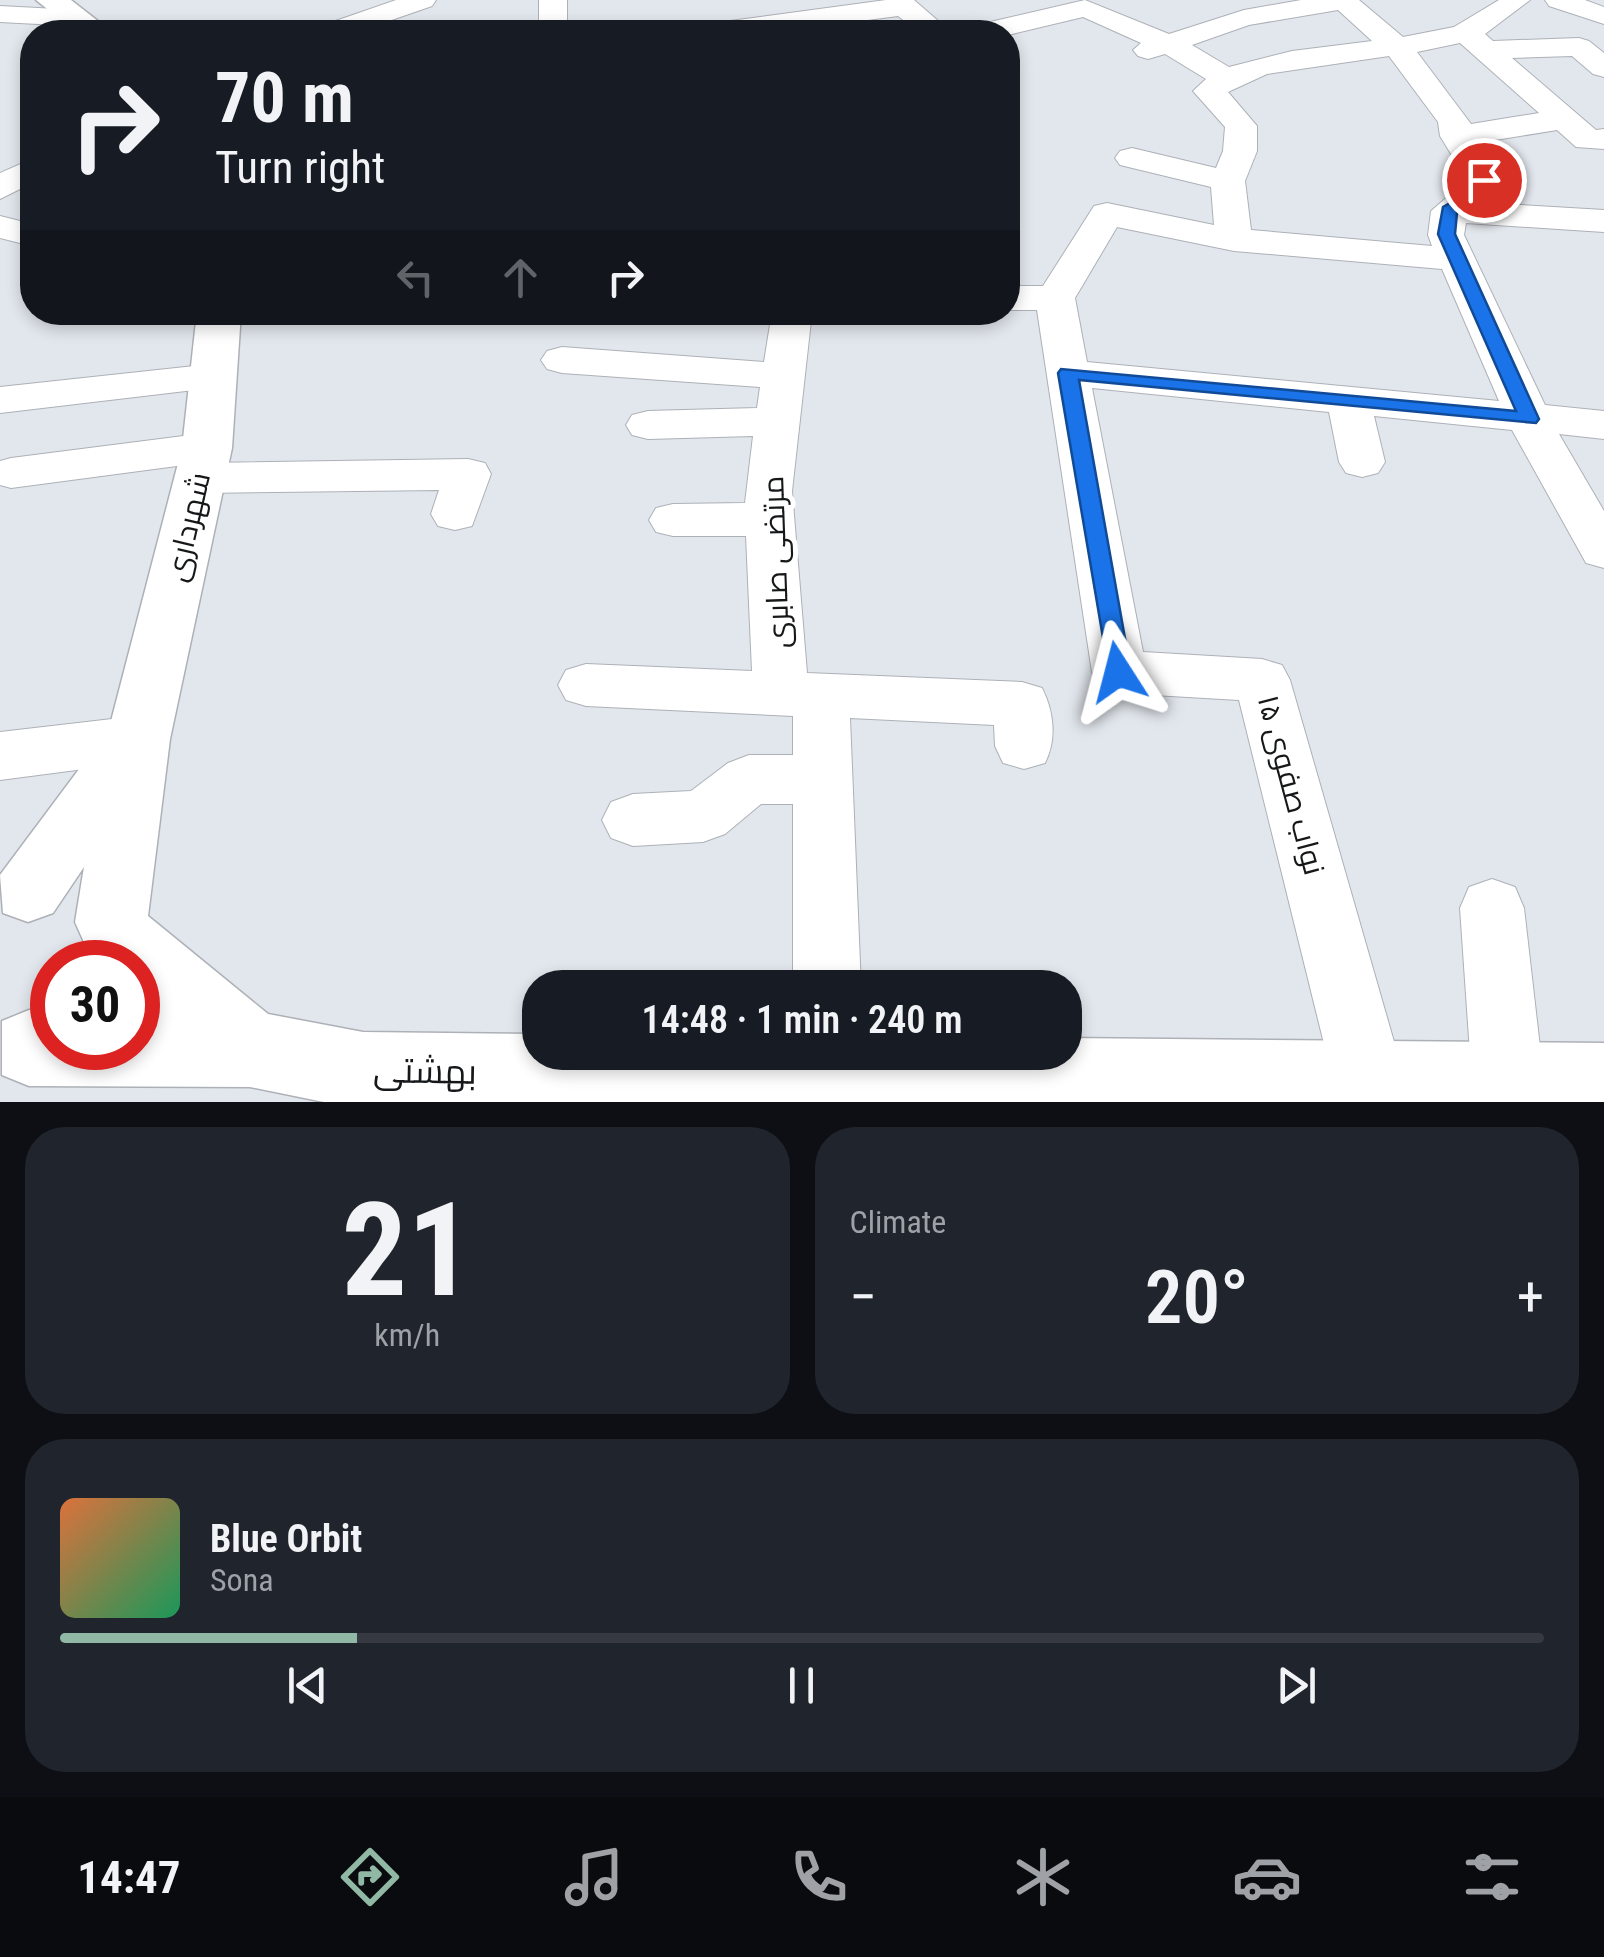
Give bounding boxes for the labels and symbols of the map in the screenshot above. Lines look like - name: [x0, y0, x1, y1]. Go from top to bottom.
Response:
- pin: [1442, 138, 1527, 223]
- street label: شهرداری: [158, 469, 218, 585]
- street label: مرتضی صابری: [755, 475, 797, 649]
- position arrow: [1066, 620, 1170, 724]
- street label: نواب صفوی ۱۵: [1251, 691, 1332, 879]
- speed limit sign: 30: [30, 940, 160, 1070]
- street label: بهشتی: [373, 1050, 477, 1093]

